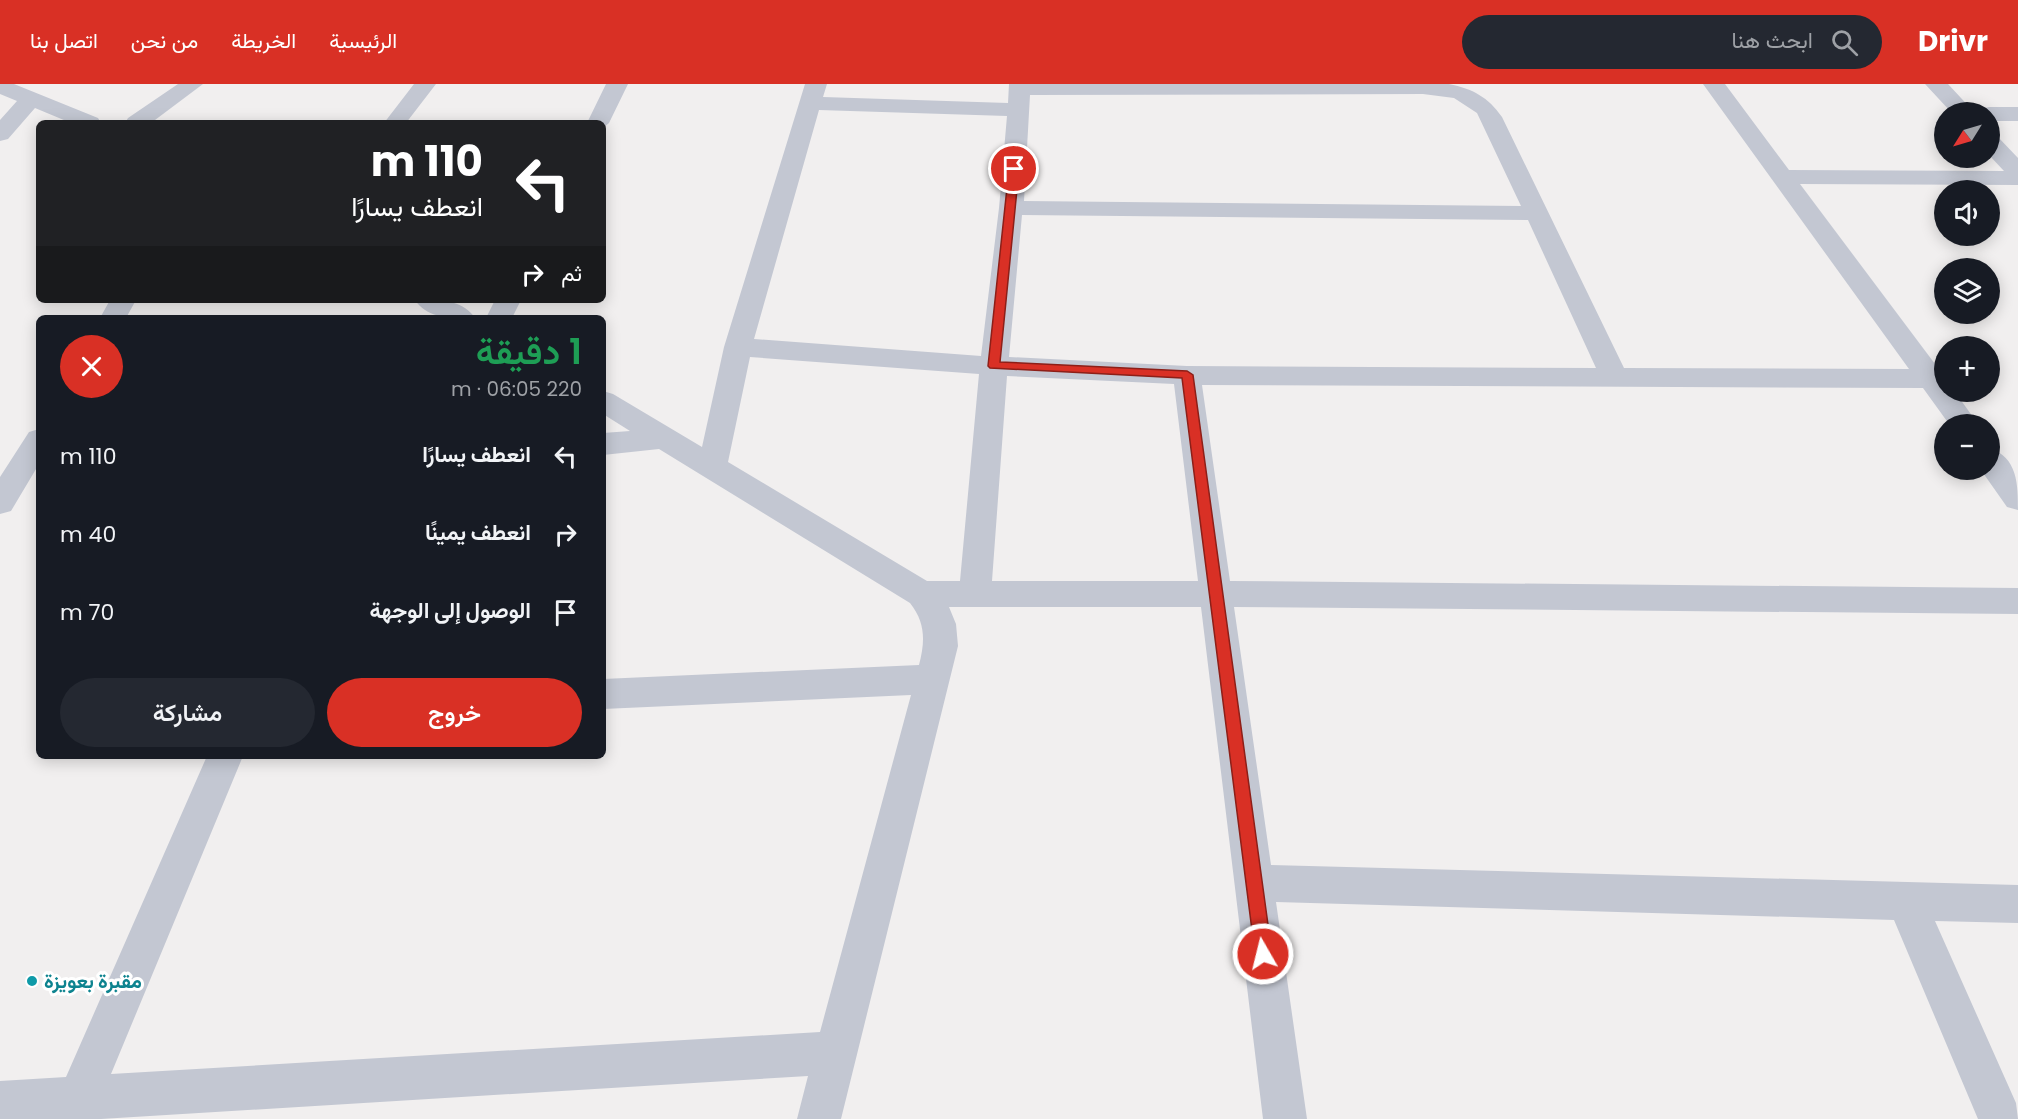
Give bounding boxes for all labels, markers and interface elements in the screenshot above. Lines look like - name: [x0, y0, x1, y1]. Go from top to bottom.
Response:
- search box: [1462, 15, 1882, 69]
- text: Drivr: [1918, 22, 1988, 61]
- text: ابحث هنا: [1732, 25, 1813, 56]
- text: اتصل بنا: [30, 26, 98, 55]
- text: من نحن: [131, 26, 198, 55]
- text: الخريطة: [231, 26, 296, 55]
- text: الرئيسية: [329, 26, 397, 55]
- icon: search: [1828, 26, 1861, 59]
- north arrow: [1934, 102, 2000, 168]
- map controls: [1934, 102, 2000, 480]
- text: 110 m: [371, 132, 483, 191]
- pin: [988, 143, 1039, 194]
- icon: left: [504, 144, 582, 222]
- icon: arrive: [997, 152, 1030, 185]
- button: sound: [1934, 180, 2000, 246]
- text: انعطف يسارًا: [351, 188, 483, 225]
- icon: right: [516, 258, 549, 291]
- text: ثم: [561, 258, 582, 289]
- button: layers: [1934, 258, 2000, 324]
- text: 1 دقيقة: [476, 326, 582, 377]
- button: close: [60, 335, 123, 398]
- button: +: [1934, 336, 2000, 402]
- text: 220 m · 06:05: [451, 375, 582, 403]
- button: −: [1934, 414, 2000, 480]
- text: انعطف يسارًا: [422, 439, 531, 470]
- icon: left: [549, 440, 582, 473]
- text: 110 m: [60, 441, 116, 472]
- text: انعطف يمينًا: [425, 517, 531, 548]
- icon: right: [549, 518, 582, 551]
- text: 40 m: [60, 519, 116, 550]
- text: الوصول إلى الوجهة: [370, 595, 531, 626]
- icon: arrive: [549, 596, 582, 629]
- text: 70 m: [60, 597, 114, 628]
- button: مشاركة: [60, 678, 315, 747]
- button: خروج: [327, 678, 582, 747]
- position arrow: [1231, 922, 1295, 986]
- place label: مقبرة بعويزة: [44, 967, 142, 995]
- marker: مقبرة بعويزة: [25, 974, 39, 988]

